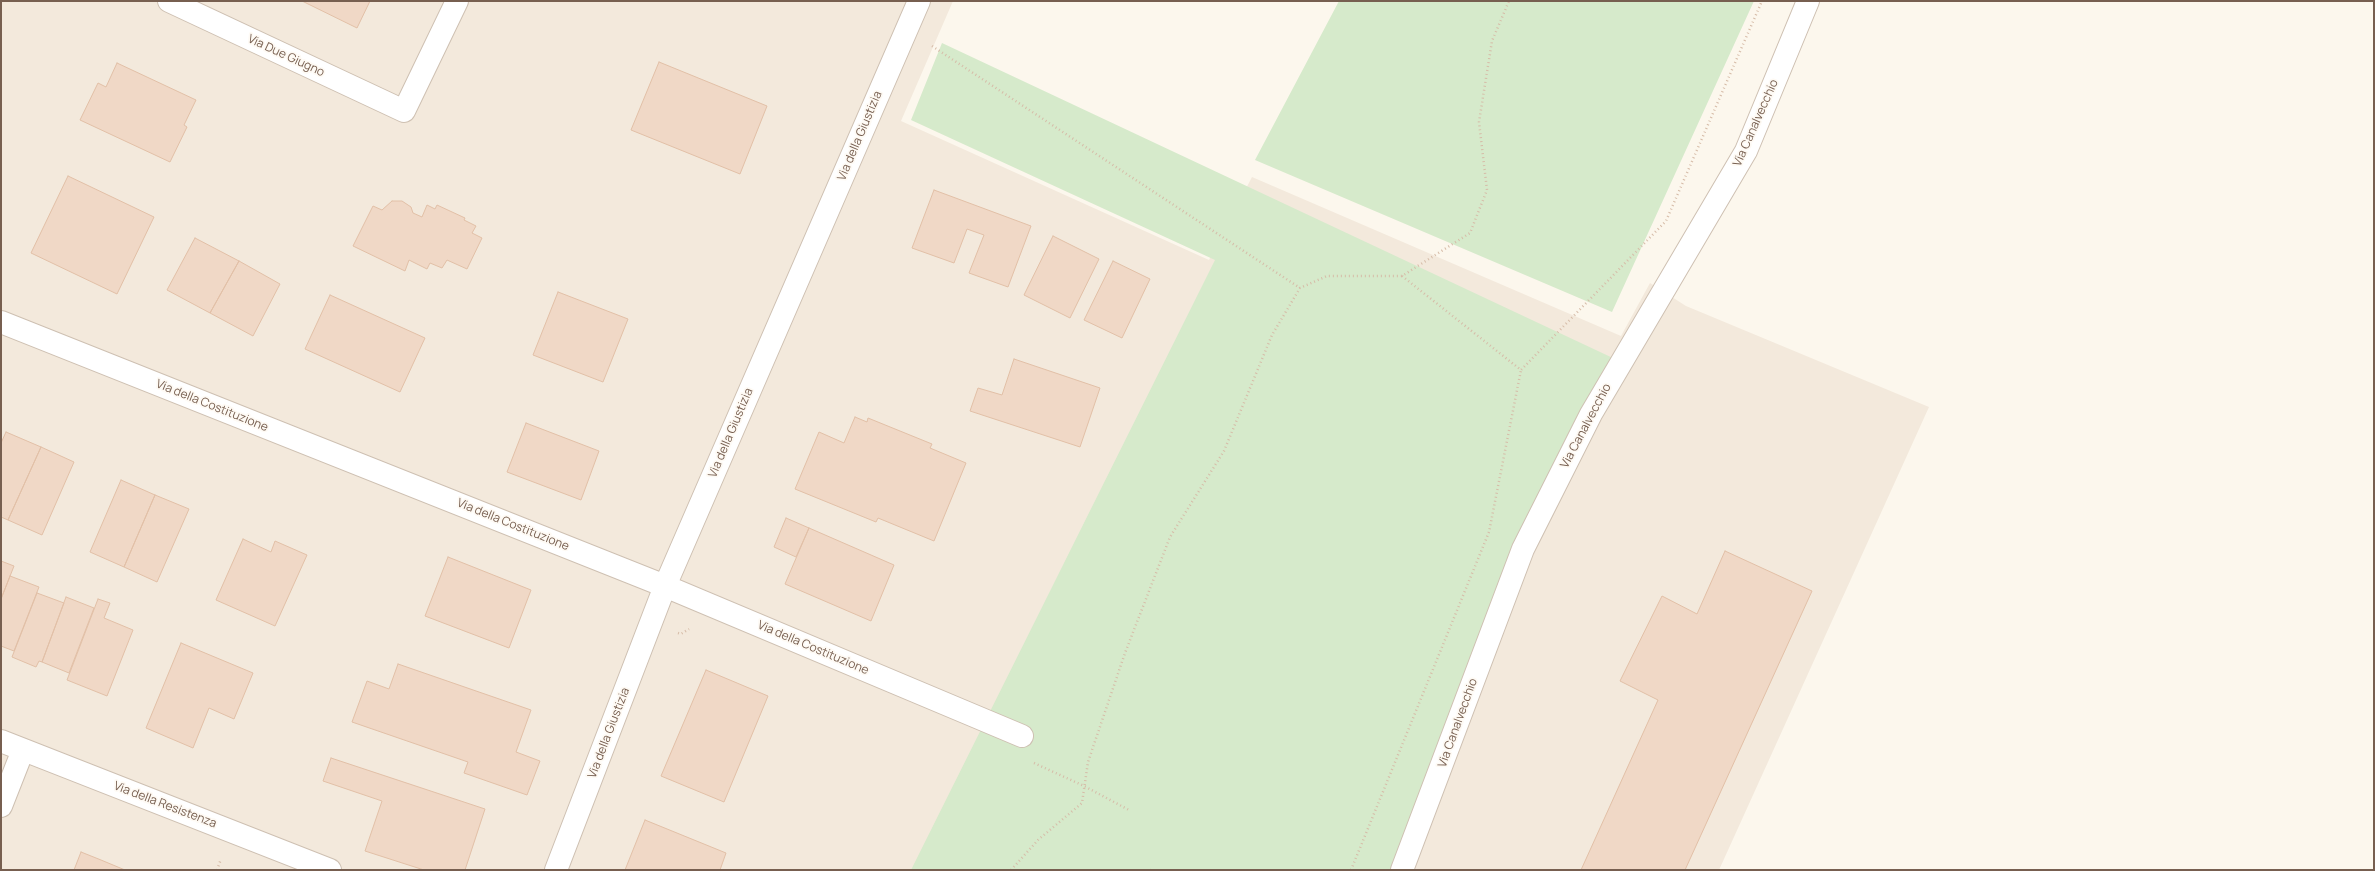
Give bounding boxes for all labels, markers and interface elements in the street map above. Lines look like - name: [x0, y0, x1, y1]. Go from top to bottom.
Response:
- street label: Via Due Giugno: [245, 32, 327, 80]
- street label: Via Canalvecchio: [1730, 77, 1782, 169]
- street label: Via della Giustizia: [835, 89, 885, 183]
- street label: Via della Costituzione: [154, 377, 270, 435]
- street label: Via Canalvecchio: [1558, 381, 1614, 471]
- street label: Via della Giustizia: [706, 386, 756, 480]
- street label: Via della Costituzione: [455, 496, 571, 554]
- street label: Via della Costituzione: [755, 618, 871, 678]
- street label: Via Canalvecchio: [1435, 677, 1481, 769]
- street label: Via della Giustizia: [585, 686, 633, 780]
- street label: Via della Resistenza: [112, 779, 218, 831]

